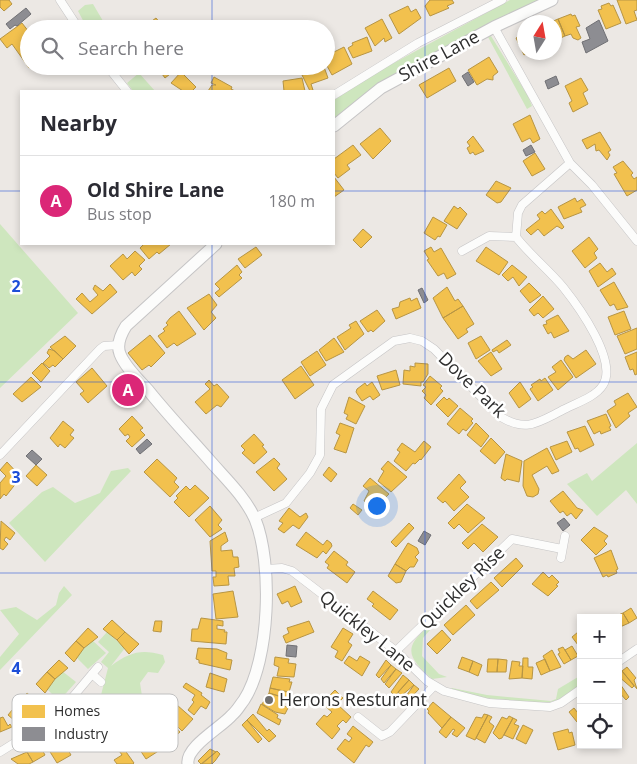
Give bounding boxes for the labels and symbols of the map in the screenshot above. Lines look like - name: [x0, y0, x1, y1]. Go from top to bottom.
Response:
- north arrow: [517, 15, 562, 60]
- street label: Shire Lane: [394, 24, 483, 86]
- text: 2: [11, 275, 21, 297]
- street label: Dove Park: [434, 346, 512, 423]
- pin: A: [112, 371, 144, 409]
- text: 3: [11, 466, 21, 488]
- your location: [364, 493, 390, 519]
- street label: Quickley Rise: [413, 540, 509, 634]
- street label: Quickley Lane: [315, 584, 420, 676]
- text: 4: [11, 657, 21, 679]
- place label: Herons Resturant: [279, 687, 427, 711]
- legend: [12, 694, 178, 752]
- marker: Herons Resturant: [263, 694, 275, 706]
- text: Homes: [54, 701, 101, 720]
- text: Industry: [54, 724, 109, 743]

